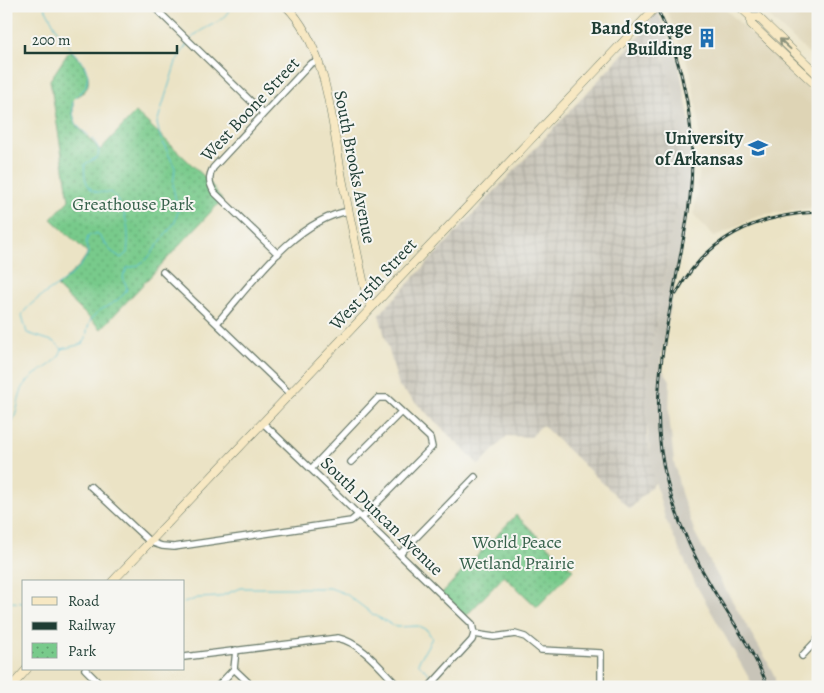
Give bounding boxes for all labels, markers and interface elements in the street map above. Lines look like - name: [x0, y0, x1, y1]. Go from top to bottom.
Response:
- place label: Band Storage Building: [591, 16, 693, 61]
- scale bar: [25, 22, 178, 54]
- building icon: Band Storage Building: [696, 27, 718, 49]
- text: 200 m: [32, 30, 71, 50]
- one-way arrow: [779, 38, 792, 50]
- street label: West Boone Street: [195, 52, 305, 167]
- street label: South Brooks Avenue: [328, 88, 382, 246]
- place label: University of Arkansas: [655, 126, 744, 171]
- school or university icon: University of Arkansas: [747, 137, 769, 159]
- park label: Greathouse Park: [72, 192, 194, 216]
- street label: West 15th Street: [323, 233, 422, 336]
- street label: South Duncan Avenue: [315, 451, 449, 581]
- park label: World Peace Wetland Prairie: [458, 530, 575, 575]
- legend: [22, 580, 185, 670]
- text: Road: [68, 591, 100, 611]
- text: Railway: [68, 615, 116, 635]
- text: Park: [68, 641, 97, 661]

